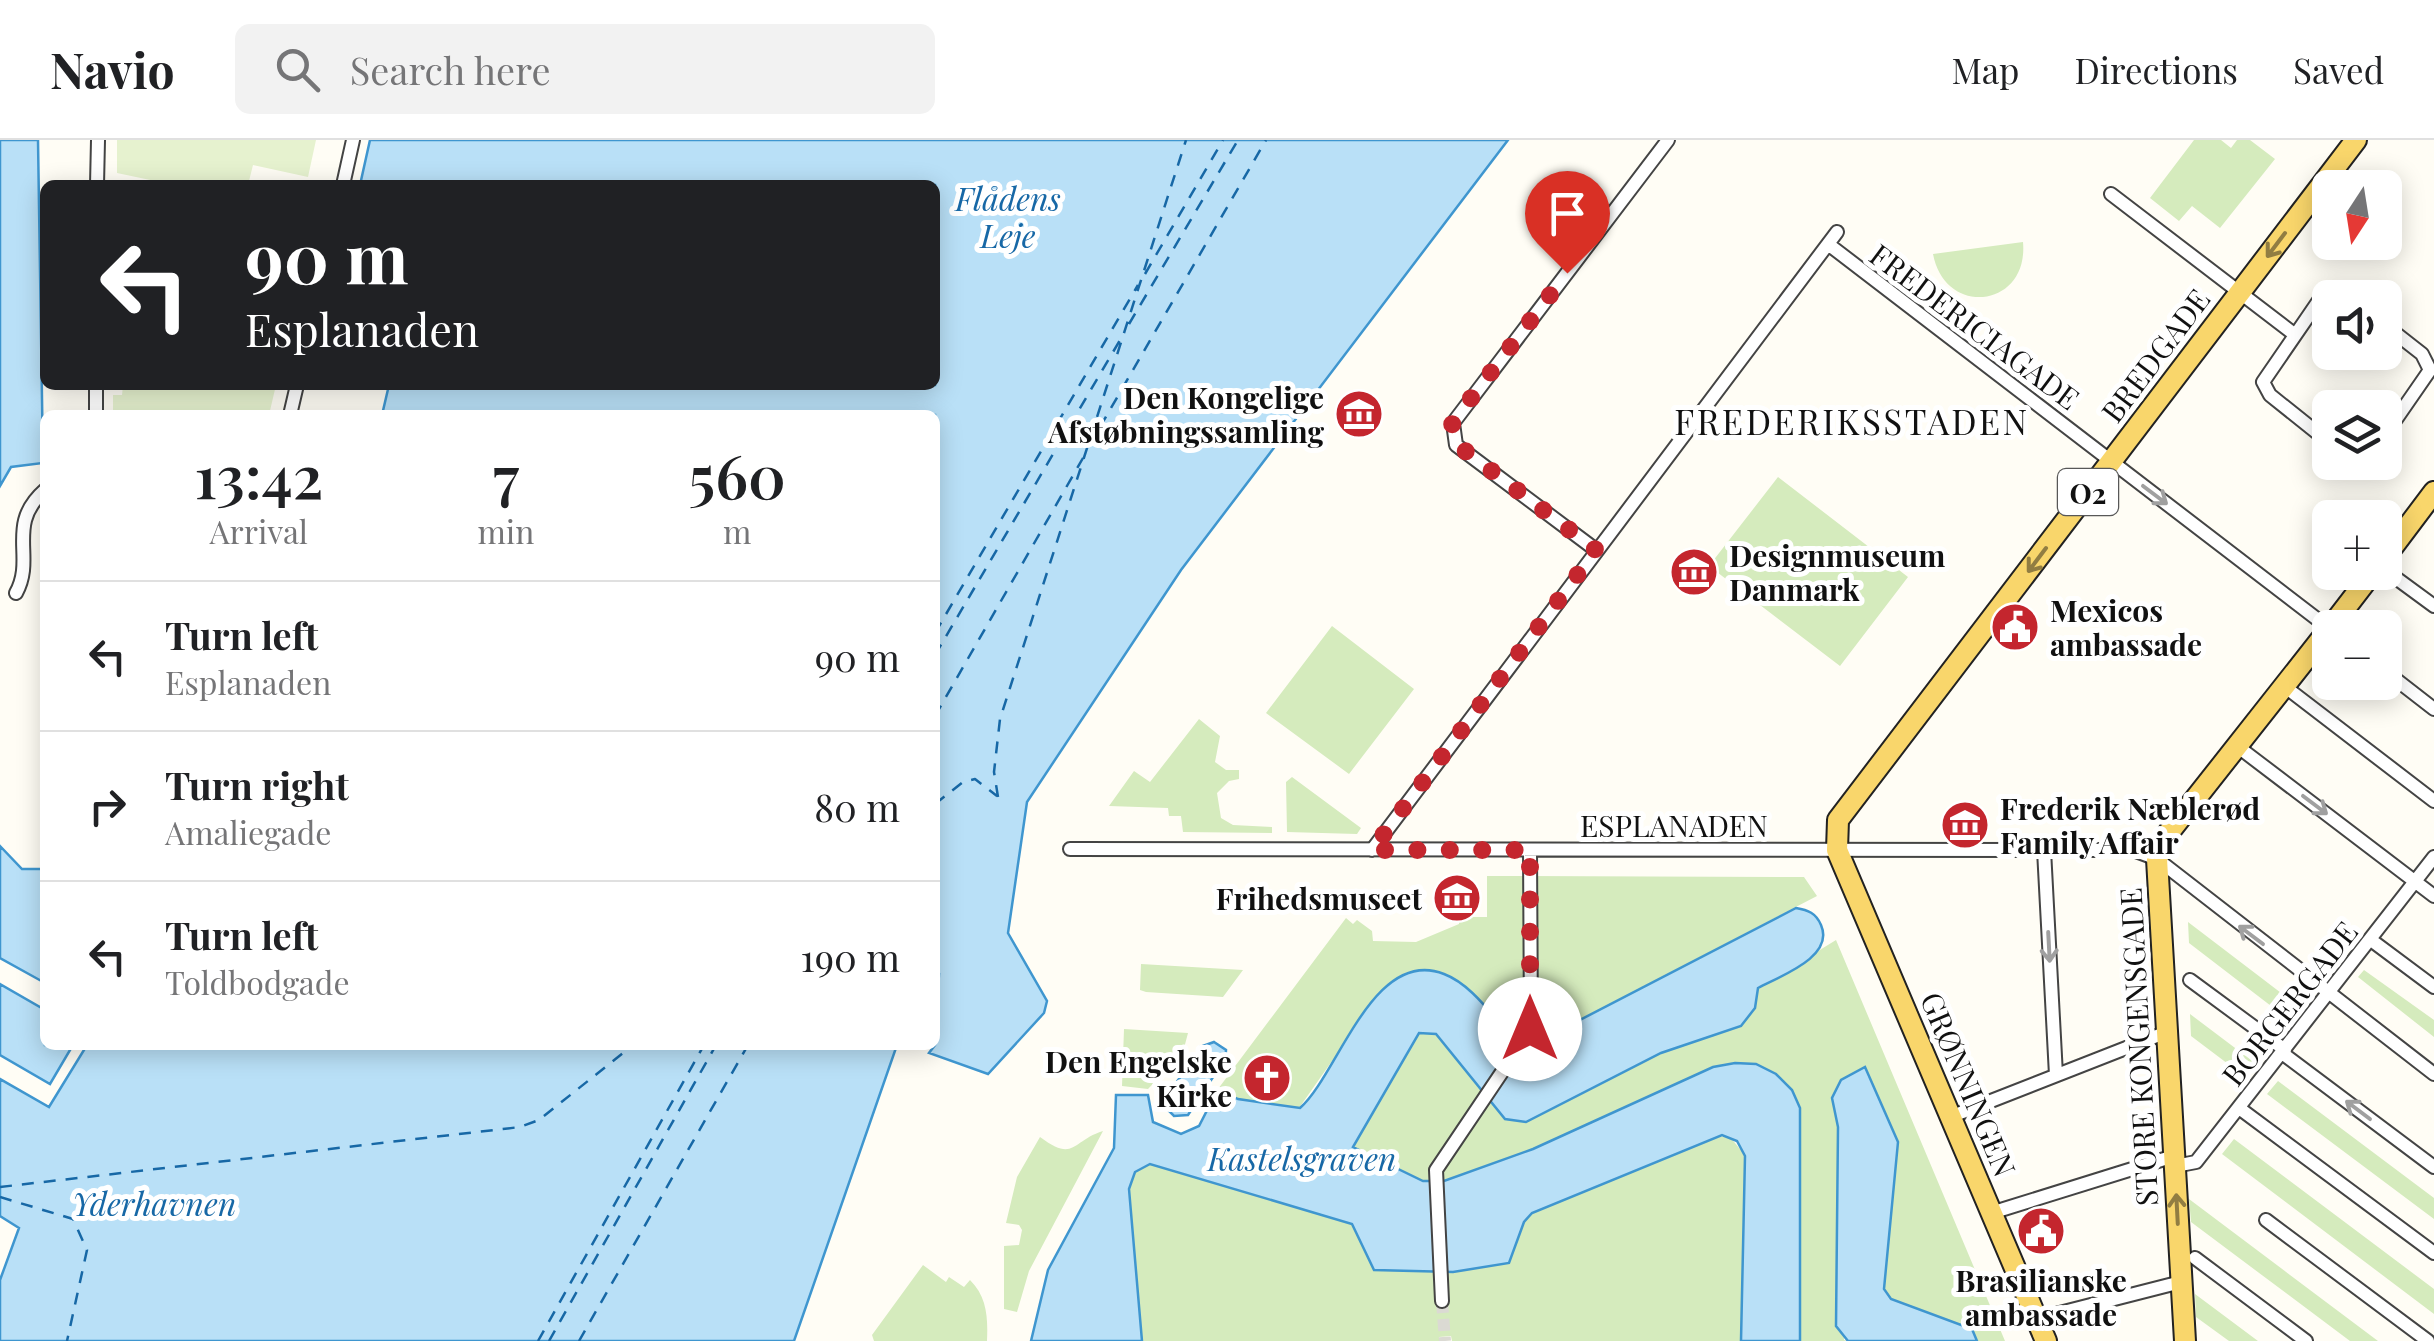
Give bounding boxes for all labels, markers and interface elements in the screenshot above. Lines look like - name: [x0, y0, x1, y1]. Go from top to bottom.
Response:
- search box: [235, 24, 935, 114]
- text: Navio: [50, 37, 175, 101]
- icon: search: [270, 42, 325, 97]
- text: Search here: [350, 44, 551, 95]
- text: Map: [1951, 46, 2019, 93]
- text: Directions: [2074, 46, 2238, 93]
- text: Saved: [2293, 46, 2384, 93]
- north arrow: [2312, 170, 2402, 260]
- map controls: [2312, 170, 2402, 700]
- pin: [1525, 171, 1610, 274]
- water label: Flådens Leje: [953, 176, 1061, 256]
- icon: arrive: [1540, 186, 1595, 241]
- text: 90 m: [245, 208, 409, 302]
- icon: left: [80, 220, 210, 350]
- one-way arrow: [2265, 232, 2287, 258]
- street label: FREDERICIAGADE: [1862, 234, 2088, 418]
- street label: BREDGADE: [2092, 280, 2218, 430]
- button: sound: [2312, 280, 2402, 370]
- text: Esplanaden: [245, 298, 479, 358]
- place label: Den Kongelige Afstøbningssamling: [1047, 377, 1324, 451]
- museum icon: Den Kongelige Afstøbningssamling: [1333, 388, 1385, 440]
- button: layers: [2312, 390, 2402, 480]
- district label: FREDERIKSSTADEN: [1674, 397, 2030, 444]
- text: 13:42: [194, 434, 323, 514]
- text: 7: [493, 434, 519, 514]
- text: 560: [688, 434, 786, 514]
- road number: O2: [2058, 469, 2118, 515]
- one-way arrow: [2141, 484, 2168, 505]
- button: +: [2312, 500, 2402, 590]
- text: Arrival: [209, 509, 308, 552]
- text: min: [477, 509, 534, 552]
- text: m: [723, 509, 751, 552]
- place label: Designmuseum Danmark: [1729, 535, 1945, 609]
- museum icon: Designmuseum Danmark: [1668, 546, 1720, 598]
- one-way arrow: [2026, 546, 2047, 573]
- place label: Mexicos ambassade: [2050, 590, 2202, 664]
- public building icon: Mexicos ambassade: [1989, 601, 2041, 653]
- text: Turn left: [165, 609, 318, 660]
- button: −: [2312, 610, 2402, 700]
- icon: left: [80, 629, 135, 684]
- text: 90 m: [815, 631, 900, 682]
- text: Esplanaden: [165, 660, 331, 703]
- text: Turn right: [165, 759, 349, 810]
- icon: right: [80, 779, 135, 834]
- text: 80 m: [814, 781, 900, 832]
- place label: Frederik Næblerød Family Affair: [2000, 788, 2260, 862]
- one-way arrow: [2301, 793, 2327, 815]
- museum icon: Frederik Næblerød Family Affair: [1939, 799, 1991, 851]
- street label: ESPLANADEN: [1580, 805, 1768, 845]
- text: Amaliegade: [165, 810, 332, 853]
- museum icon: Frihedsmuseet: [1431, 872, 1483, 924]
- place label: Frihedsmuseet: [1216, 878, 1422, 918]
- street label: STORE KONGENSGADE: [2110, 887, 2166, 1207]
- text: Turn left: [165, 909, 318, 960]
- street label: BORGERGADE: [2212, 913, 2366, 1093]
- one-way arrow: [2238, 925, 2265, 946]
- icon: left: [80, 929, 135, 984]
- text: 190 m: [801, 931, 900, 982]
- one-way arrow: [2040, 931, 2059, 963]
- text: Toldbodgade: [165, 960, 350, 1003]
- position arrow: [1478, 977, 1582, 1081]
- street label: GRØNNINGEN: [1912, 986, 2026, 1182]
- place label: Den Engelske Kirke: [1045, 1041, 1232, 1115]
- church icon: Den Engelske Kirke: [1241, 1052, 1293, 1104]
- one-way arrow: [2345, 1100, 2372, 1121]
- water label: Kastelsgraven: [1206, 1136, 1396, 1179]
- water label: Yderhavnen: [72, 1181, 236, 1224]
- one-way arrow: [2167, 1193, 2186, 1225]
- public building icon: Brasilianske ambassade: [2015, 1205, 2067, 1257]
- place label: Brasilianske ambassade: [1955, 1260, 2127, 1334]

